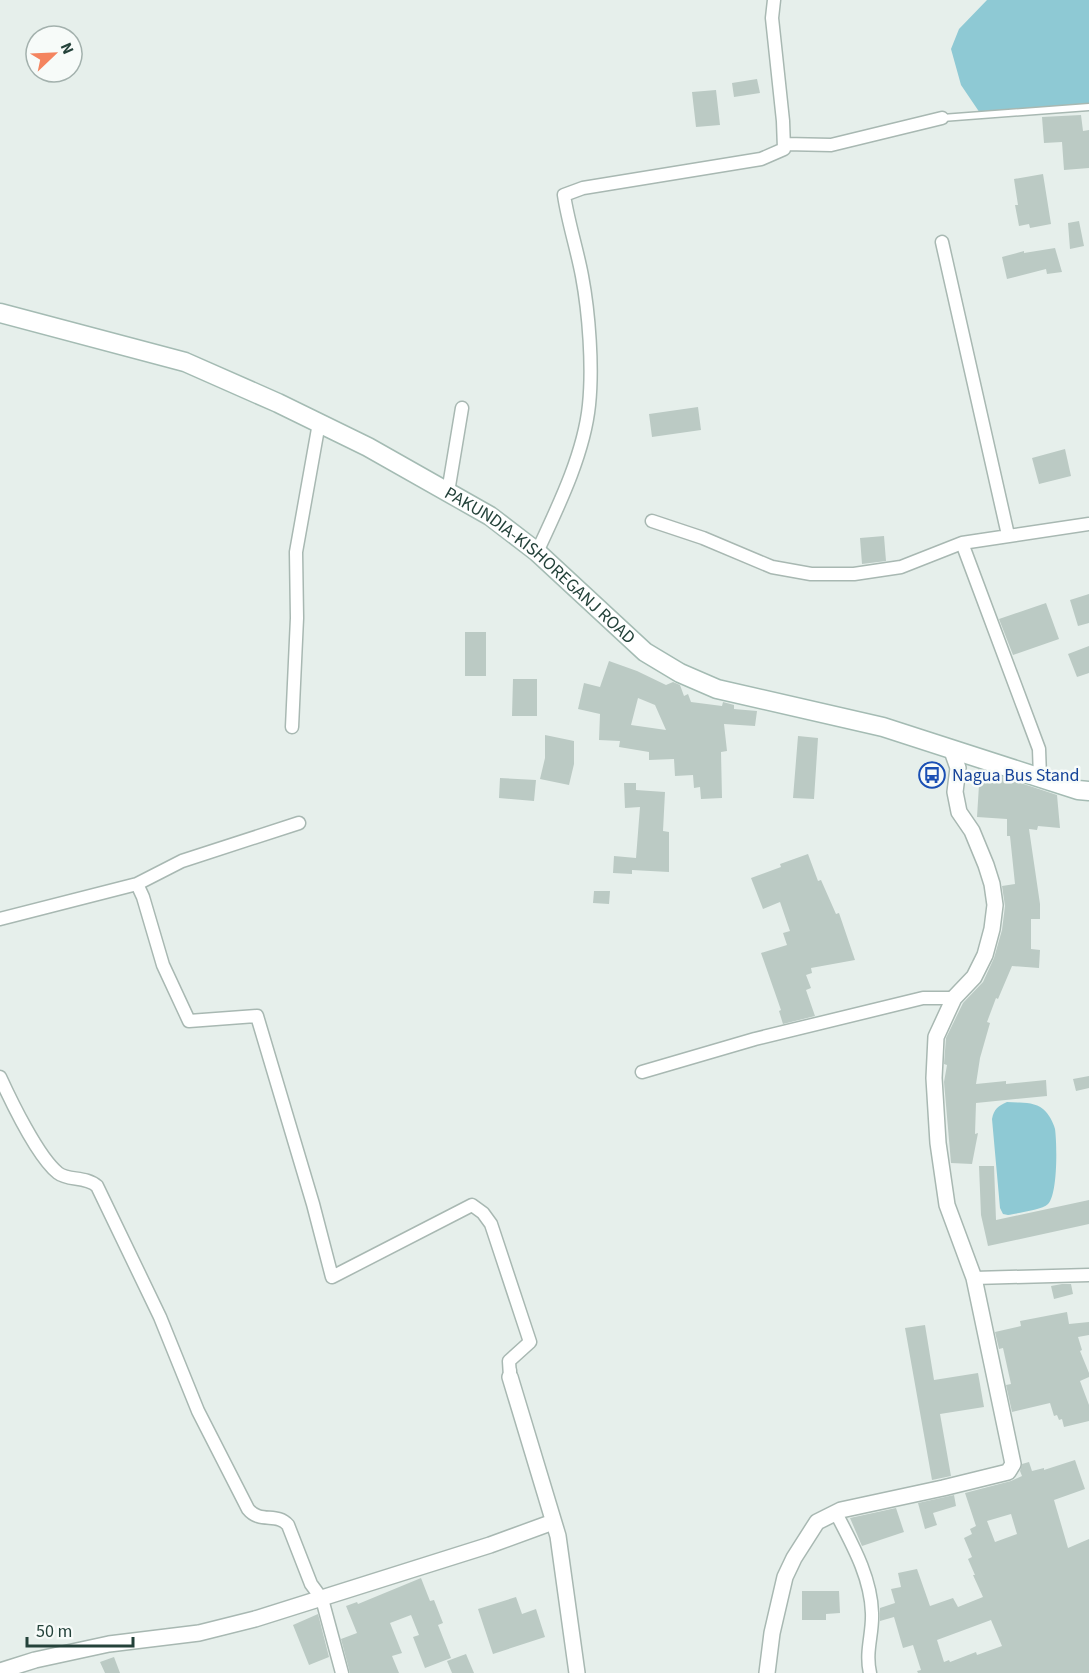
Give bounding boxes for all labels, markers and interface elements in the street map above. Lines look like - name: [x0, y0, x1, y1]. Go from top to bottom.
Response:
- north arrow: [24, 24, 84, 84]
- text: N: [55, 39, 79, 58]
- street label: PAKUNDIA-KISHOREGANJ ROAD: [440, 480, 641, 650]
- bus stop icon: Nagua Bus Stand: [917, 760, 947, 790]
- place label: Nagua Bus Stand: [952, 763, 1080, 788]
- scale bar: [27, 1610, 134, 1648]
- text: 50 m: [36, 1619, 72, 1644]

